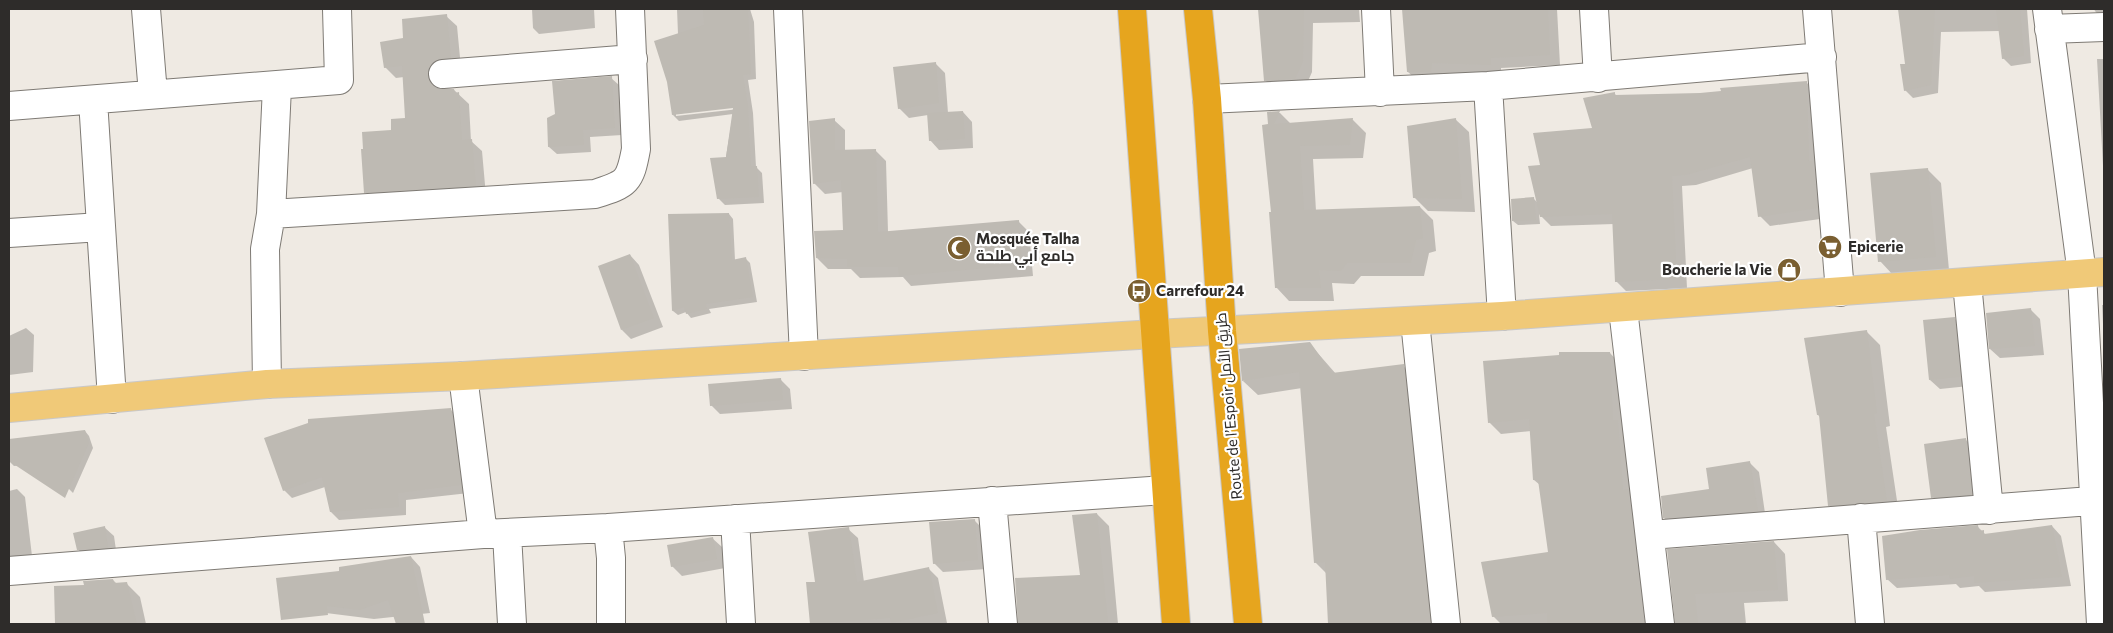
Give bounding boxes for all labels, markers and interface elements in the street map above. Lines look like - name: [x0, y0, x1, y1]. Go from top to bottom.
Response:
- place label: Mosquée Talha جامع أبي طلحة: [976, 229, 1080, 268]
- supermarket icon: Epicerie: [1817, 234, 1843, 260]
- mosque icon: Mosquée Talha جامع أبي طلحة: [946, 235, 972, 261]
- place label: Epicerie: [1848, 237, 1904, 255]
- shop icon: Boucherie la Vie: [1776, 257, 1802, 283]
- place label: Boucherie la Vie: [1662, 260, 1772, 278]
- bus stop icon: Carrefour 24: [1126, 278, 1152, 304]
- place label: Carrefour 24: [1156, 281, 1244, 299]
- street label: Route de l’Espoir طريق الأمل: [1211, 312, 1247, 500]

